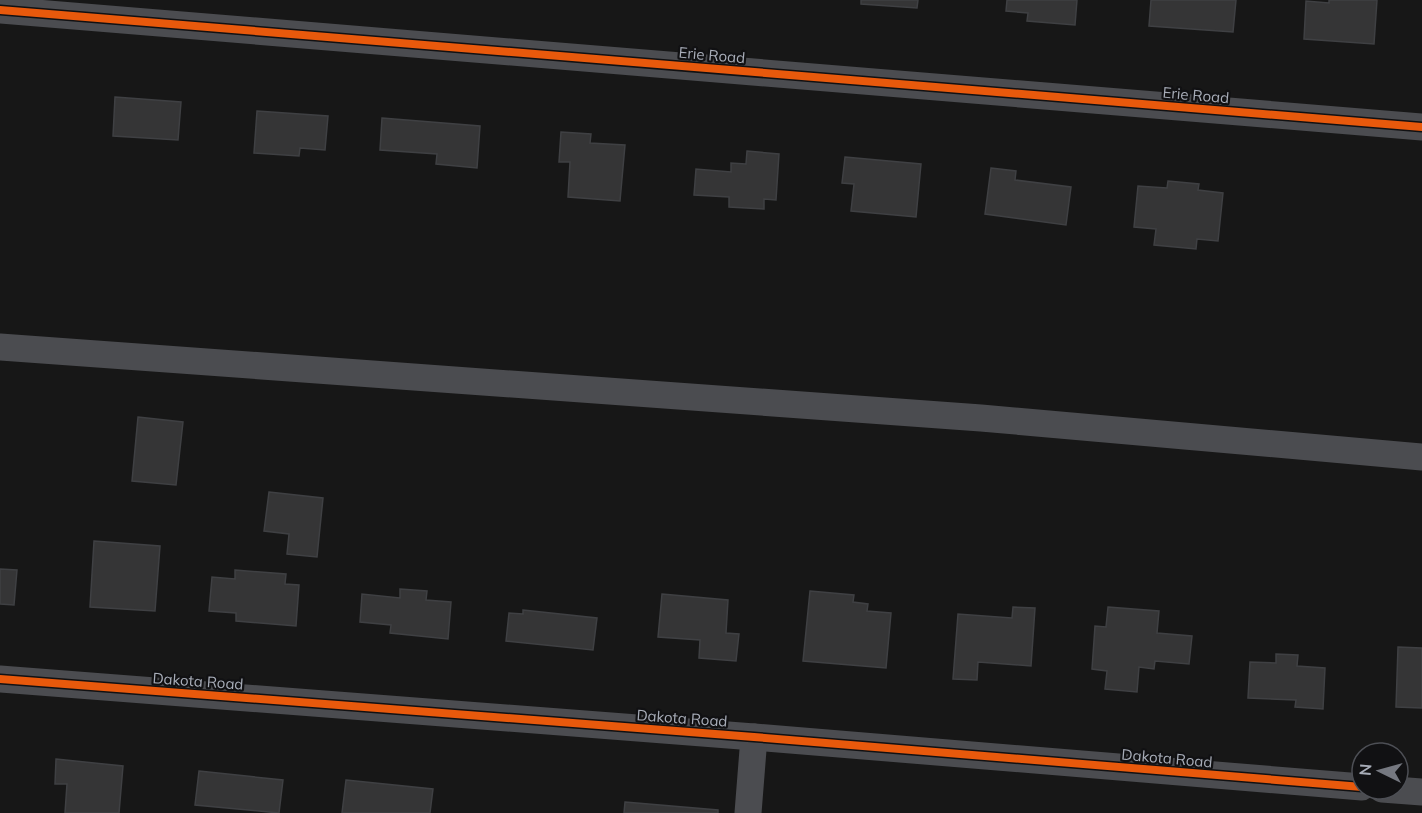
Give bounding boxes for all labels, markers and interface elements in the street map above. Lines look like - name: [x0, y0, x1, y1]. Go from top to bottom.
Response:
- street label: Erie Road: [678, 43, 746, 67]
- street label: Erie Road: [1162, 83, 1230, 107]
- street label: Dakota Road: [152, 668, 244, 694]
- street label: Dakota Road: [636, 705, 728, 731]
- north arrow: [1350, 741, 1410, 801]
- street label: Dakota Road: [1121, 745, 1213, 771]
- text: N: [1355, 763, 1376, 777]

